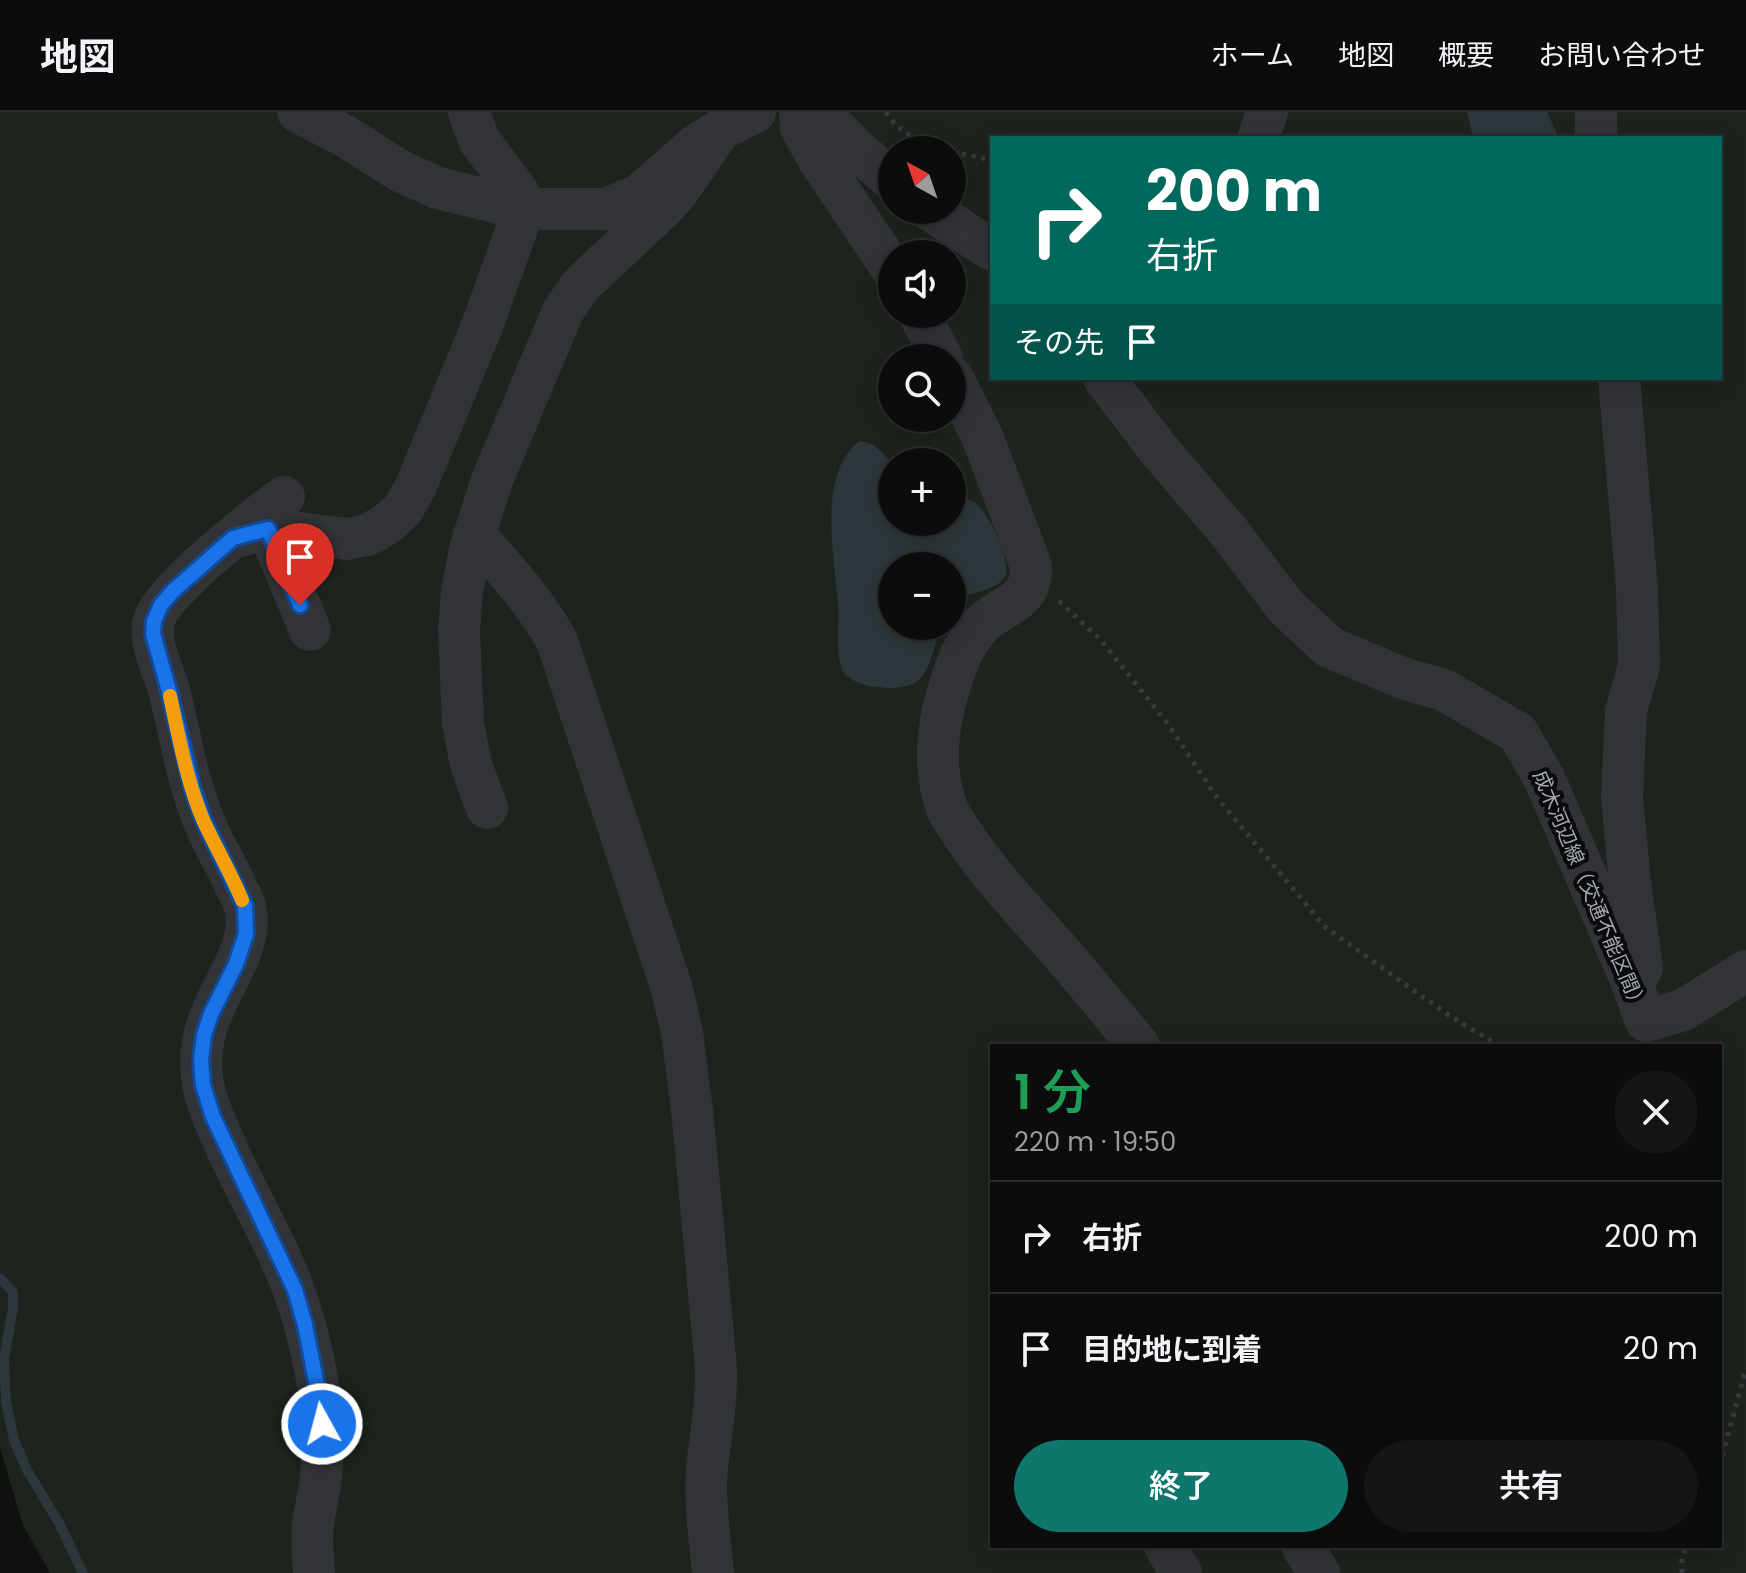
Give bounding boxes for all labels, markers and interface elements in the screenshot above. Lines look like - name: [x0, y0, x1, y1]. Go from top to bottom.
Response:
- text: 地図: [40, 30, 116, 83]
- text: ホーム: [1211, 36, 1294, 75]
- text: 地図: [1338, 36, 1394, 75]
- text: 概要: [1438, 36, 1494, 75]
- text: お問い合わせ: [1538, 36, 1706, 75]
- north arrow: [878, 136, 966, 224]
- map controls: [878, 136, 966, 640]
- text: 200 m: [1146, 152, 1322, 231]
- icon: right: [1014, 168, 1118, 272]
- text: 右折: [1146, 230, 1218, 281]
- button: sound: [878, 240, 966, 328]
- icon: arrive: [1120, 320, 1164, 364]
- text: その先: [1014, 321, 1104, 364]
- button: search: [878, 344, 966, 432]
- button: +: [878, 448, 966, 536]
- pin: [266, 523, 334, 605]
- icon: arrive: [278, 535, 322, 579]
- button: −: [878, 552, 966, 640]
- street label: 成木河辺線（交通不能区間）: [1526, 766, 1654, 1016]
- text: 1 分: [1014, 1059, 1091, 1126]
- button: close: [1614, 1070, 1698, 1154]
- text: 220 m · 19:50: [1014, 1124, 1176, 1160]
- icon: right: [1014, 1215, 1058, 1259]
- text: 200 m: [1604, 1215, 1698, 1258]
- text: 右折: [1082, 1216, 1142, 1259]
- icon: arrive: [1014, 1327, 1058, 1371]
- text: 20 m: [1623, 1327, 1698, 1370]
- text: 目的地に到着: [1082, 1328, 1262, 1371]
- position arrow: [280, 1382, 364, 1466]
- button: 終了: [1014, 1440, 1348, 1532]
- button: 共有: [1364, 1440, 1698, 1532]

